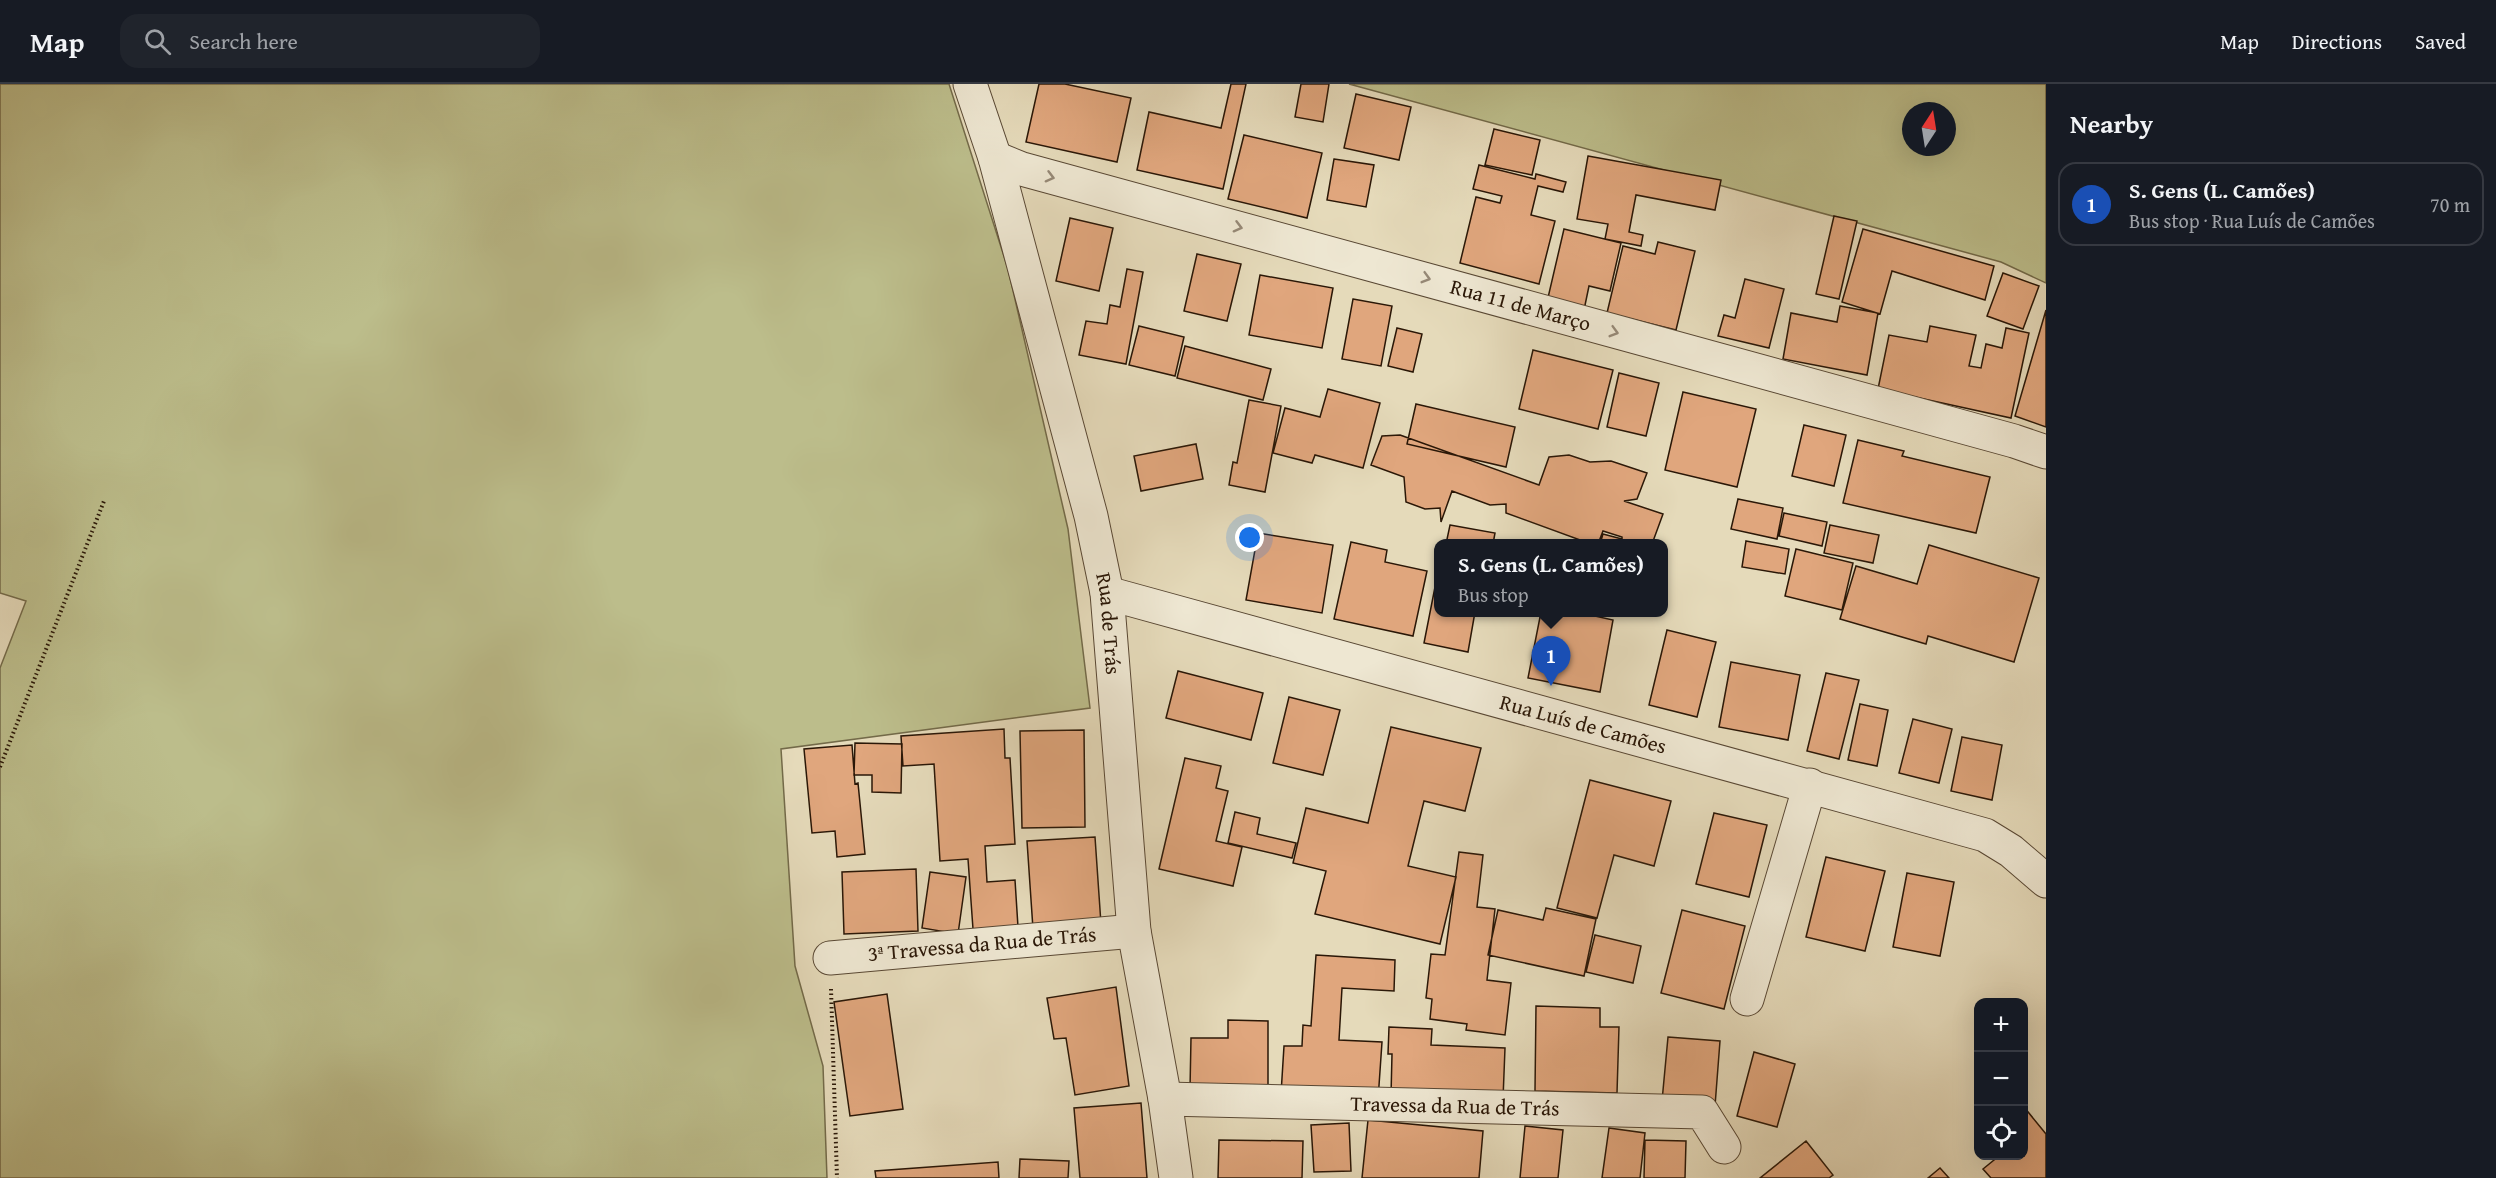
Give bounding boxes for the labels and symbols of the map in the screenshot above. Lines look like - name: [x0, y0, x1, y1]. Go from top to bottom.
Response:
- north arrow: [1902, 102, 1956, 156]
- one-way arrow: [1045, 169, 1055, 182]
- one-way arrow: [1232, 220, 1243, 232]
- one-way arrow: [1421, 271, 1431, 283]
- street label: Rua 11 de Março: [1447, 271, 1594, 339]
- one-way arrow: [1608, 325, 1619, 337]
- your location: [1235, 523, 1264, 552]
- street label: Rua de Trás: [1088, 570, 1129, 676]
- pin: 1: [1532, 636, 1570, 686]
- street label: Rua Luís de Camões: [1497, 686, 1670, 762]
- street label: 3ª Travessa da Rua de Trás: [866, 918, 1097, 969]
- street label: Travessa da Rua de Trás: [1350, 1087, 1560, 1124]

